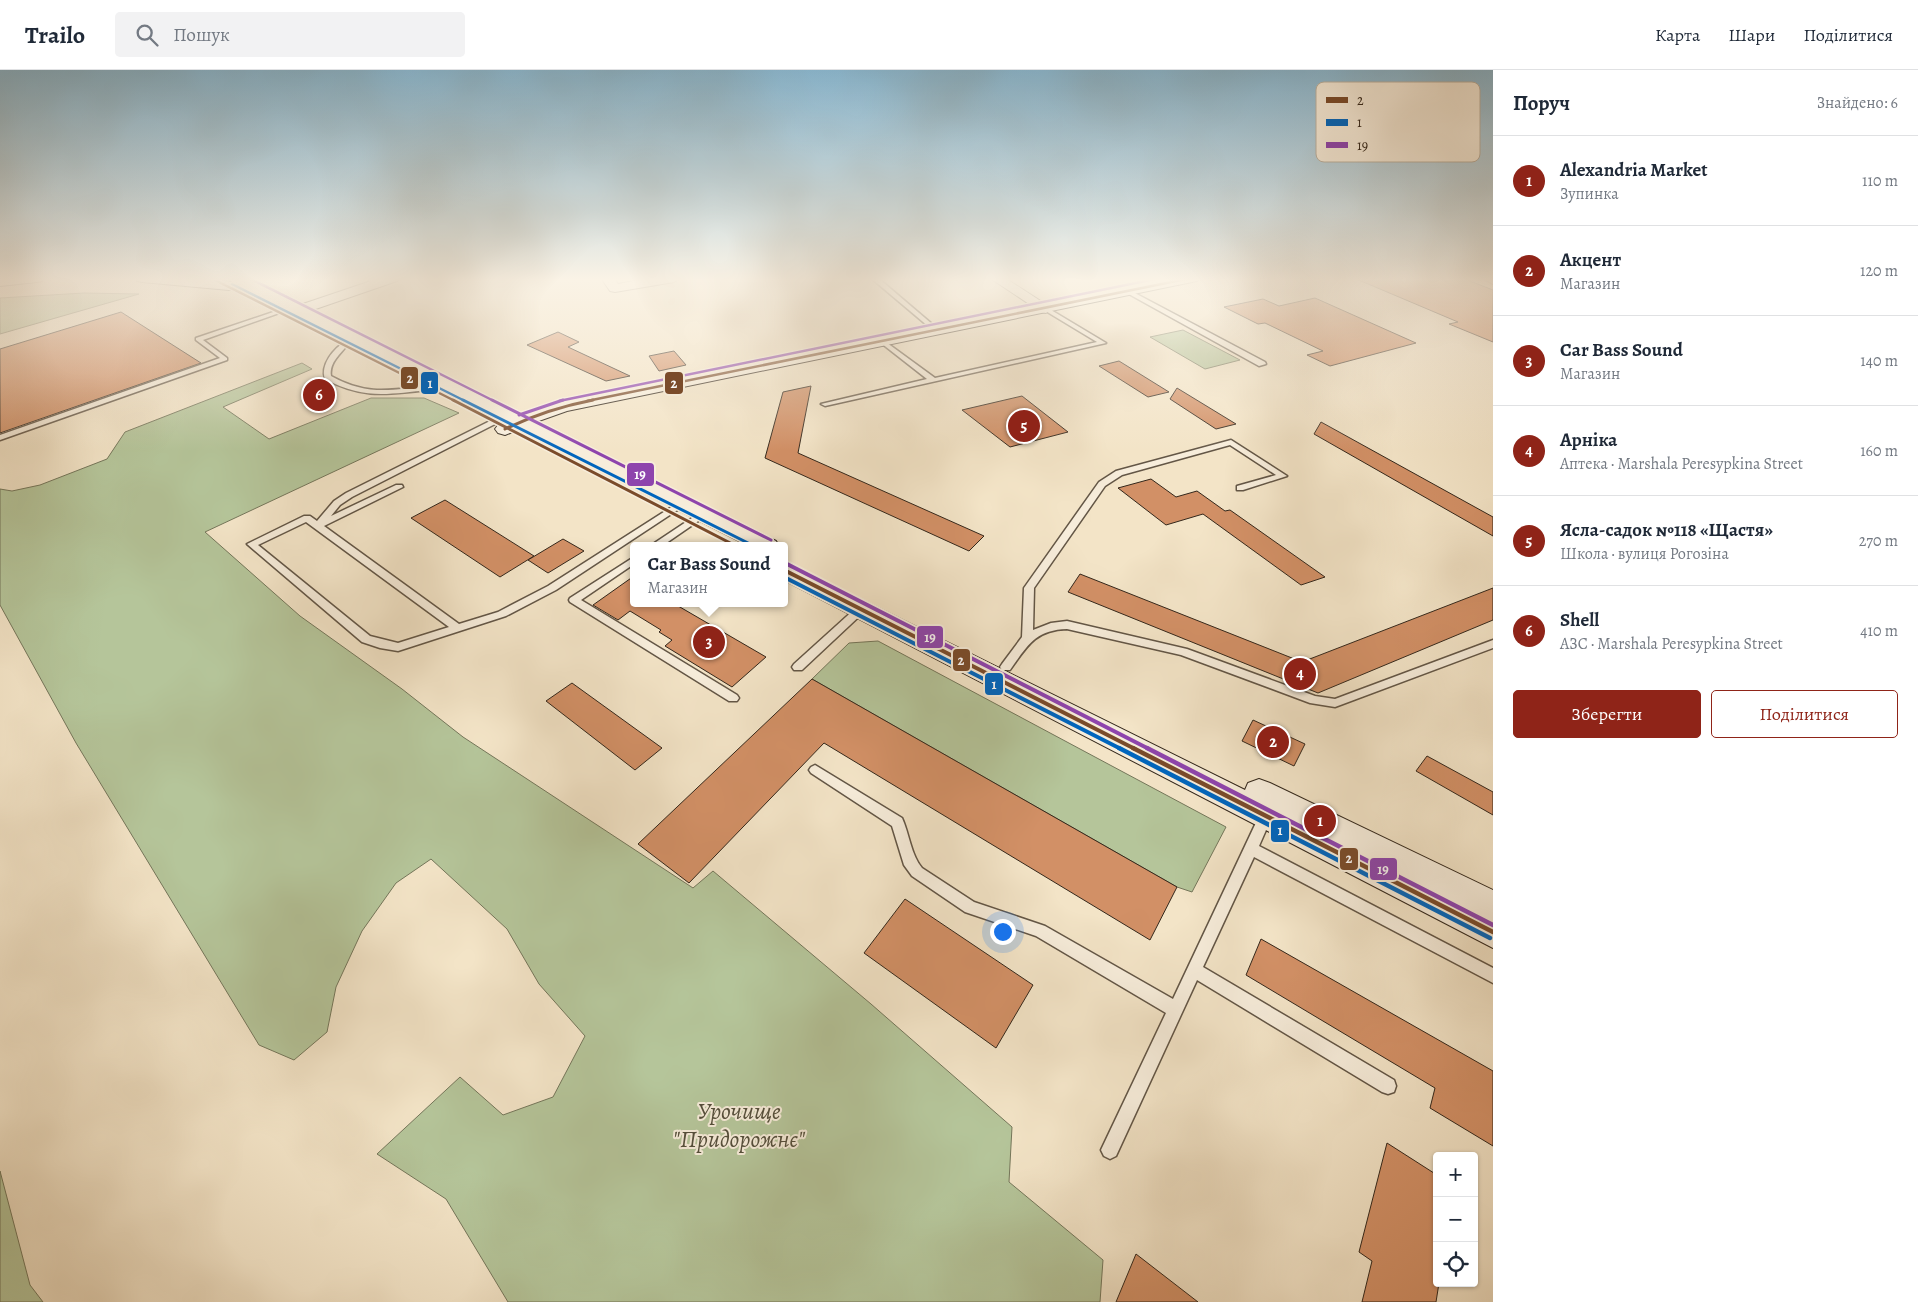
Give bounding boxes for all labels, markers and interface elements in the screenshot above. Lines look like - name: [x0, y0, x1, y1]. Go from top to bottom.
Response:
- search box: [115, 12, 465, 57]
- text: Trailo: [25, 19, 85, 51]
- icon: search: [133, 21, 161, 49]
- text: Пошук: [173, 22, 230, 48]
- text: Карта: [1655, 23, 1700, 47]
- text: Шари: [1728, 23, 1775, 47]
- text: Поділитися: [1803, 23, 1893, 47]
- legend: [1316, 82, 1480, 162]
- text: Поруч: [1513, 89, 1570, 117]
- text: 2: [1357, 91, 1364, 110]
- text: Знайдено: 6: [1817, 92, 1898, 114]
- text: 1: [1357, 113, 1362, 132]
- text: 19: [1357, 136, 1368, 155]
- text: Alexandria Market: [1560, 157, 1708, 183]
- text: 1: [1526, 170, 1532, 192]
- text: 110 m: [1862, 170, 1898, 192]
- text: Зупинка: [1560, 183, 1619, 205]
- text: Акцент: [1560, 247, 1621, 273]
- text: 2: [1525, 260, 1533, 282]
- text: 120 m: [1860, 260, 1898, 282]
- text: Магазин: [1560, 273, 1620, 295]
- text: Car Bass Sound: [1560, 337, 1683, 363]
- text: 3: [1526, 350, 1532, 372]
- text: 140 m: [1860, 350, 1898, 372]
- text: Магазин: [1560, 363, 1620, 385]
- line badge: 2: [400, 366, 419, 390]
- text: 2: [407, 369, 414, 388]
- line badge: 1: [420, 371, 439, 395]
- line badge: 2: [664, 371, 684, 395]
- text: 1: [427, 374, 433, 393]
- text: 2: [671, 374, 678, 393]
- pin: 6: [303, 376, 335, 414]
- pin: 5: [1008, 407, 1040, 445]
- text: Арніка: [1560, 427, 1617, 453]
- text: 4: [1525, 440, 1533, 462]
- text: 160 m: [1860, 440, 1898, 462]
- text: Аптека · Marshala Peresypkina Street: [1560, 453, 1803, 475]
- line badge: 19: [626, 462, 655, 487]
- text: 19: [634, 465, 646, 484]
- text: Ясла-садок №118 «Щастя»: [1560, 517, 1773, 543]
- text: 5: [1526, 530, 1532, 552]
- text: 270 m: [1859, 530, 1898, 552]
- popup: [630, 542, 788, 607]
- text: Школа · вулиця Рогозіна: [1560, 543, 1729, 565]
- text: Car Bass Sound: [648, 551, 770, 577]
- text: Магазин: [648, 577, 708, 599]
- text: Shell: [1560, 607, 1599, 633]
- text: 6: [1525, 620, 1533, 642]
- text: 410 m: [1860, 620, 1898, 642]
- pin: 3: [693, 623, 725, 661]
- line badge: 19: [916, 625, 944, 649]
- text: 19: [924, 628, 936, 647]
- text: АЗС · Marshala Peresypkina Street: [1560, 633, 1783, 655]
- line badge: 2: [952, 648, 971, 672]
- text: 2: [958, 651, 965, 670]
- pin: 4: [1284, 655, 1316, 693]
- line badge: 1: [984, 672, 1004, 696]
- text: 1: [991, 675, 997, 694]
- button: Зберегти: [1513, 690, 1701, 738]
- button: Поділитися: [1711, 690, 1898, 738]
- pin: 2: [1257, 723, 1289, 761]
- pin: 1: [1304, 802, 1336, 840]
- line badge: 1: [1270, 819, 1290, 843]
- text: 1: [1277, 821, 1283, 840]
- line badge: 2: [1339, 847, 1359, 871]
- text: 2: [1346, 849, 1353, 868]
- line badge: 19: [1369, 857, 1398, 881]
- text: 19: [1377, 860, 1389, 879]
- your location: [990, 919, 1016, 945]
- park label: Урочище "Придорожнє": [673, 1095, 806, 1155]
- map controls: [1433, 1152, 1478, 1287]
- button: +: [1433, 1152, 1478, 1197]
- button: −: [1433, 1197, 1478, 1242]
- button: locate: [1433, 1242, 1478, 1287]

